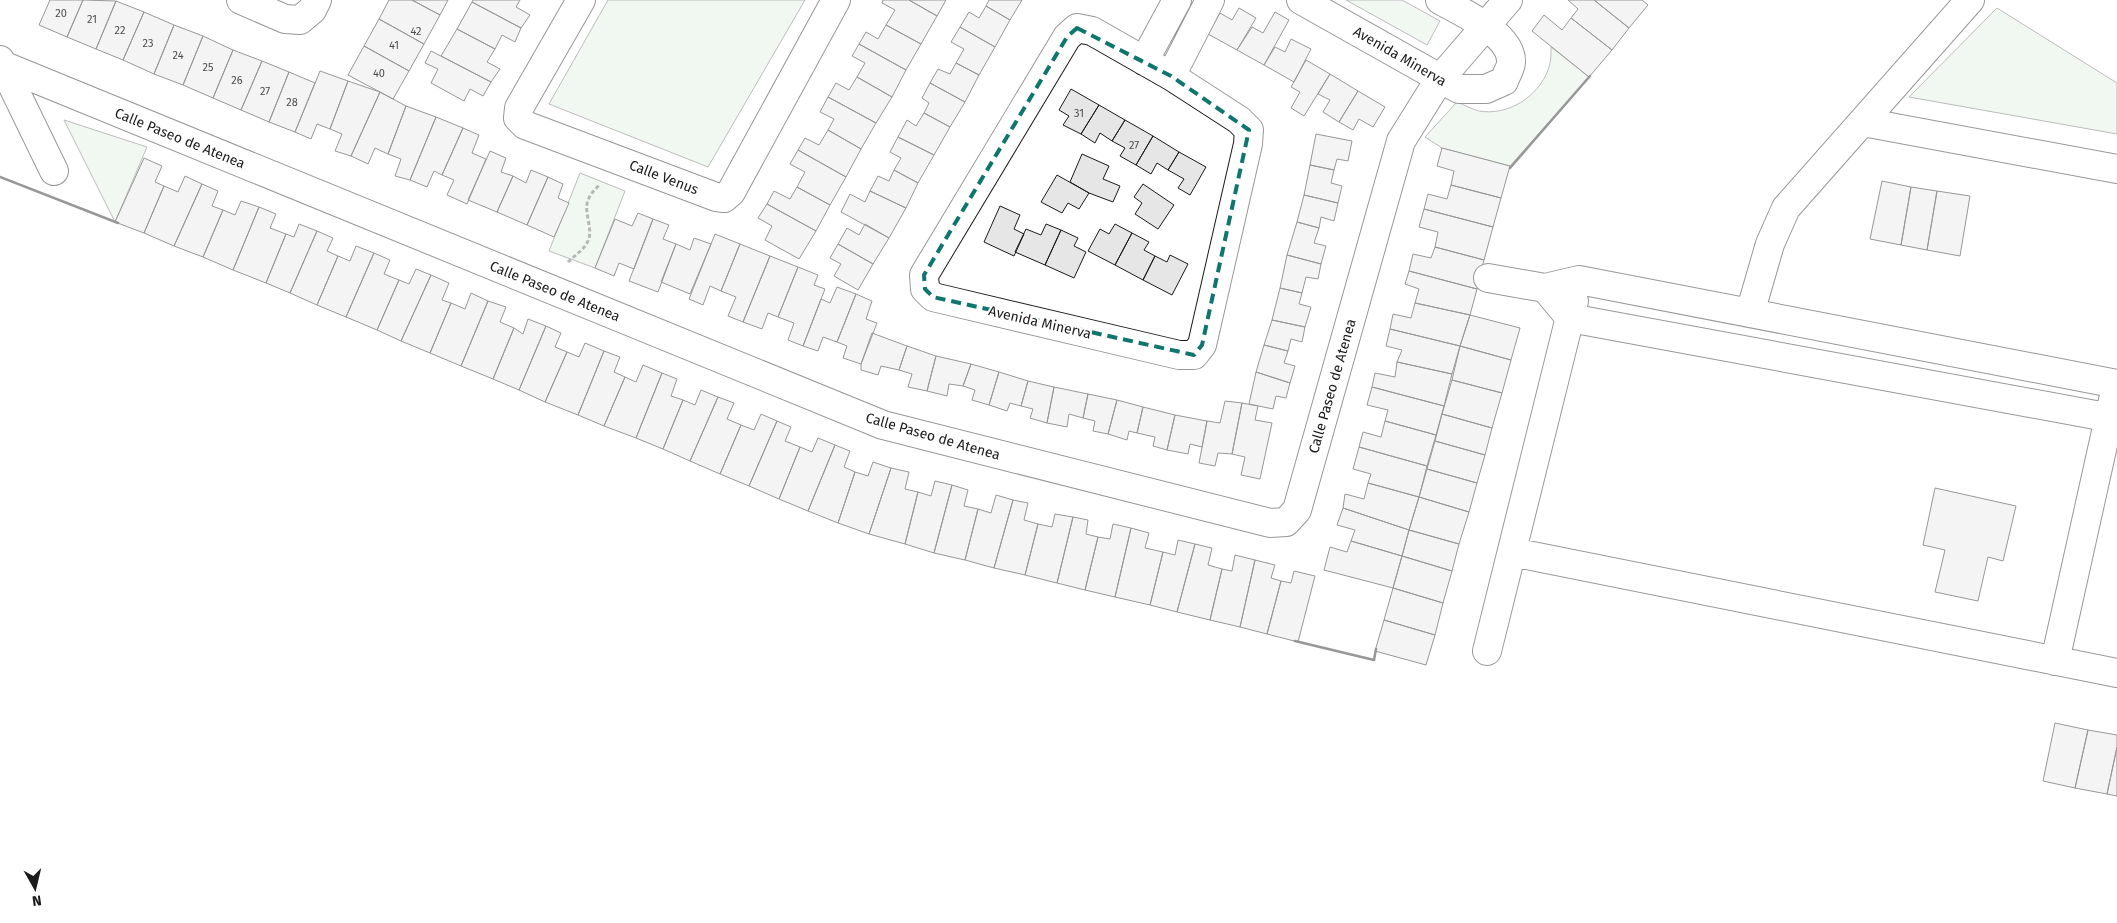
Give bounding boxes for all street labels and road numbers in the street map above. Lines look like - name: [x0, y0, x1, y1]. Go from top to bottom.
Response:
- street label: Avenida Minerva: [1350, 23, 1449, 90]
- street label: Calle Paseo de Atenea: [112, 105, 247, 172]
- street label: Calle Venus: [627, 157, 701, 199]
- street label: Calle Paseo de Atenea: [487, 258, 622, 325]
- street label: Avenida Minerva: [987, 302, 1093, 343]
- street label: Calle Paseo de Atenea: [1305, 317, 1360, 455]
- street label: Calle Paseo de Atenea: [864, 409, 1002, 464]

